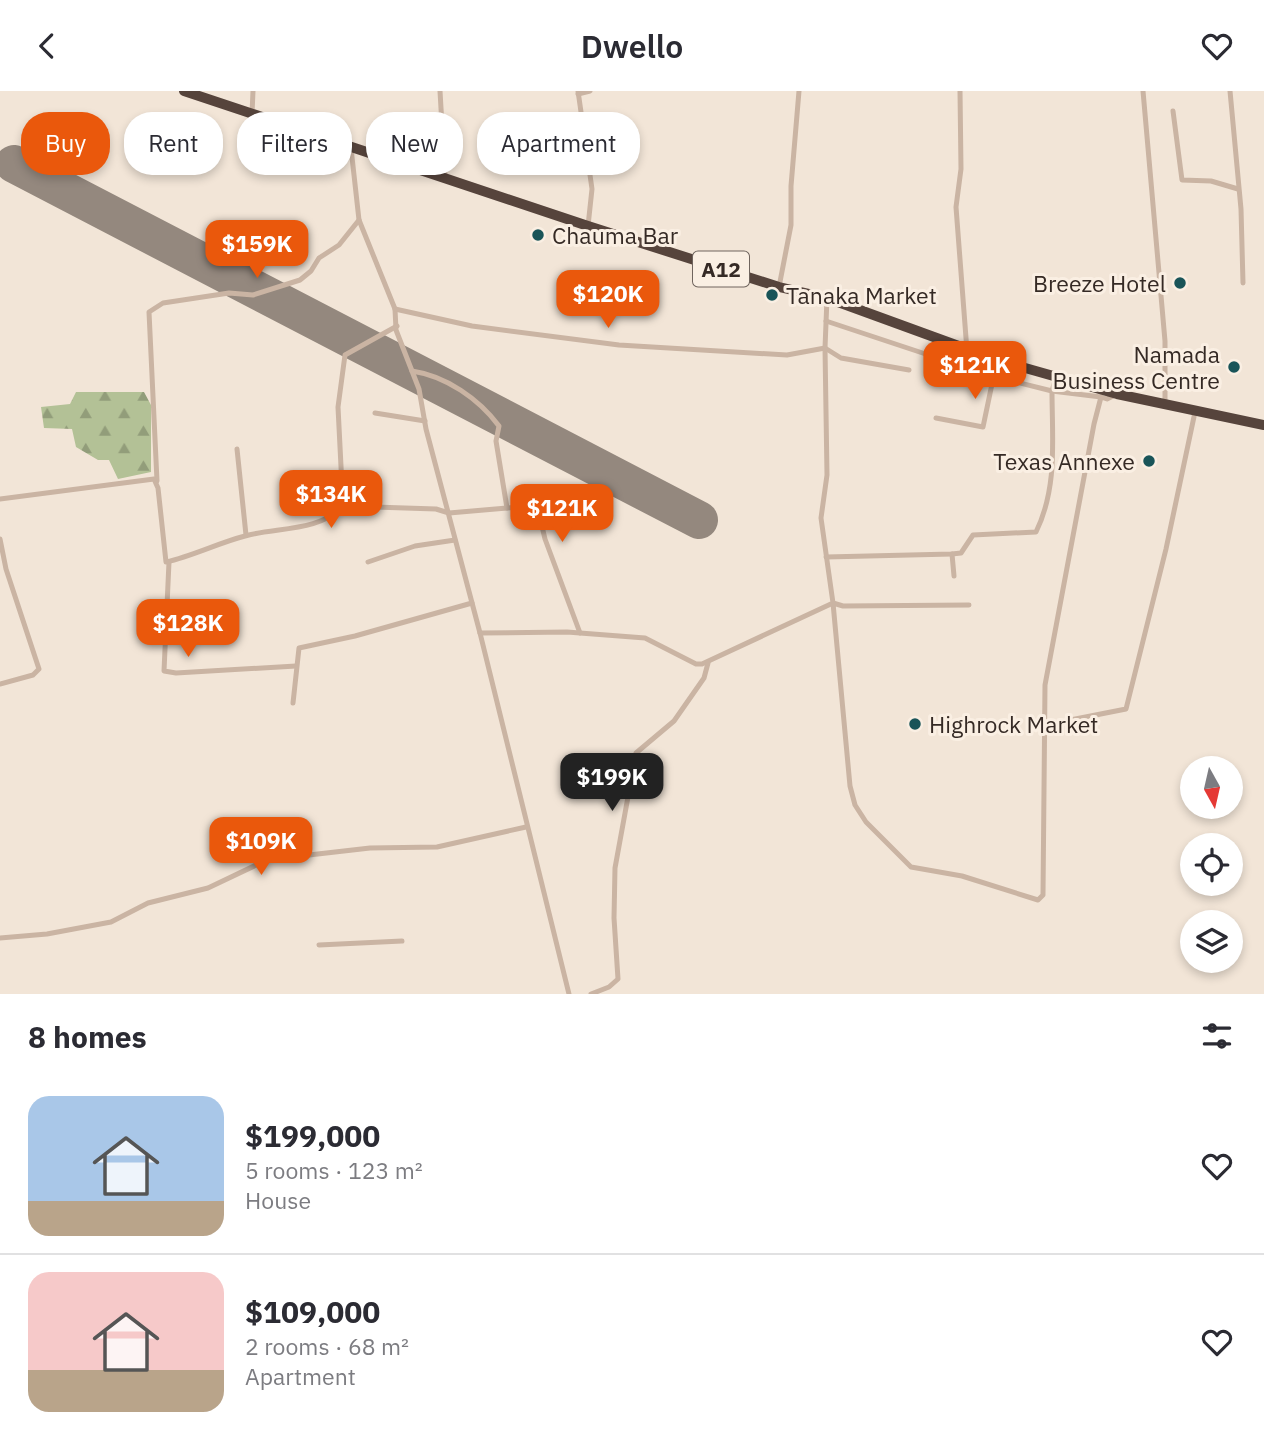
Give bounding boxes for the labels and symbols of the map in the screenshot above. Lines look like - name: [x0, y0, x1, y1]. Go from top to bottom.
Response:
- place label: Chauma Bar: [552, 220, 679, 250]
- pin: $159K: [208, 221, 306, 280]
- marker: Chauma Bar: [530, 227, 546, 243]
- road number: A12: [693, 251, 749, 287]
- place label: Breeze Hotel: [1033, 268, 1166, 298]
- pin: $120K: [559, 271, 657, 330]
- marker: Breeze Hotel: [1172, 275, 1188, 291]
- place label: Tanaka Market: [786, 280, 937, 310]
- marker: Tanaka Market: [764, 287, 780, 303]
- place label: Namada Business Centre: [1053, 339, 1220, 395]
- pin: $121K: [926, 341, 1024, 401]
- marker: Namada Business Centre: [1226, 359, 1242, 375]
- place label: Texas Annexe: [993, 446, 1135, 476]
- marker: Texas Annexe: [1141, 453, 1157, 469]
- pin: $134K: [282, 471, 380, 530]
- pin: $121K: [513, 484, 611, 544]
- pin: $128K: [139, 599, 237, 659]
- place label: Highrock Market: [929, 709, 1098, 739]
- marker: Highrock Market: [907, 716, 923, 732]
- pin: $199K: [563, 753, 661, 813]
- north arrow: [1180, 756, 1242, 819]
- pin: $109K: [212, 817, 310, 877]

